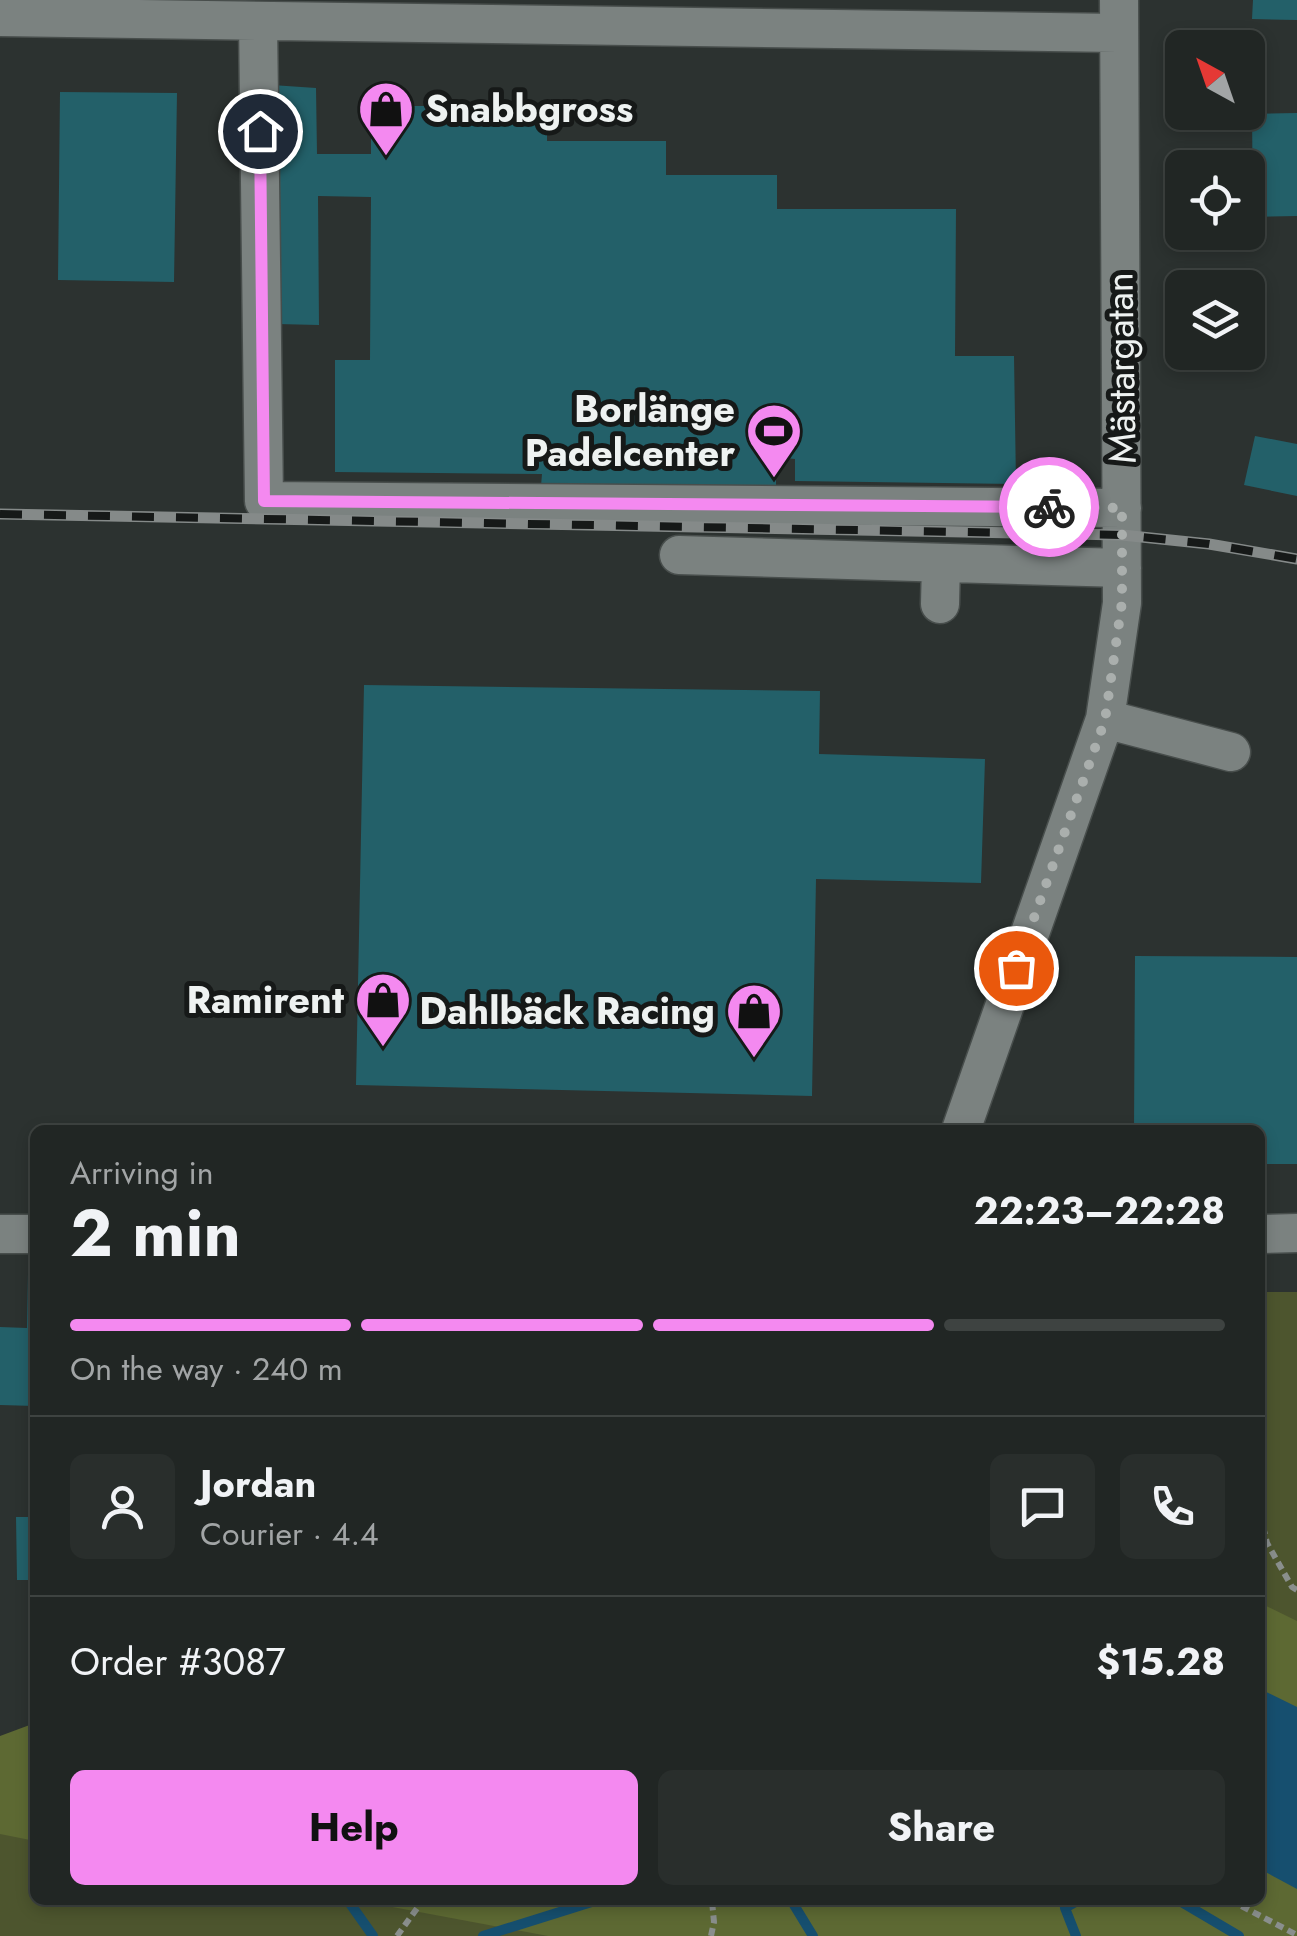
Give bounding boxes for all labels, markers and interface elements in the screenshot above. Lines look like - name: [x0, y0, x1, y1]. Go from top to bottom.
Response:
- north arrow: [1165, 30, 1265, 130]
- map controls: [1165, 30, 1265, 370]
- shop icon: Snabbgross: [356, 79, 416, 158]
- place label: Snabbgross: [425, 81, 633, 136]
- pin: [218, 89, 303, 174]
- icon: home: [233, 104, 288, 159]
- button: locate: [1165, 150, 1265, 250]
- button: layers: [1165, 270, 1265, 370]
- street label: Mästargatan: [1091, 272, 1150, 464]
- place label: Borlänge Padelcenter: [525, 381, 735, 480]
- sports icon: Borlänge Padelcenter: [744, 401, 804, 480]
- courier: [999, 457, 1099, 557]
- icon: bike: [1022, 480, 1077, 535]
- pin: [974, 926, 1059, 1011]
- icon: bag: [989, 941, 1044, 996]
- shop icon: Ramirent: [353, 970, 413, 1049]
- place label: Ramirent: [187, 972, 344, 1027]
- shop icon: Dahlbäck Racing: [724, 981, 784, 1060]
- place label: Dahlbäck Racing: [419, 983, 715, 1038]
- text: Arriving in: [70, 1150, 214, 1196]
- text: 22:23–22:28: [974, 1183, 1225, 1238]
- text: 2 min: [70, 1186, 241, 1280]
- text: On the way · 240 m: [70, 1346, 343, 1392]
- button: person: [70, 1454, 175, 1559]
- button: chat: [990, 1454, 1095, 1559]
- button: phone: [1120, 1454, 1225, 1559]
- text: Jordan: [200, 1456, 316, 1511]
- text: Courier · 4.4: [200, 1511, 379, 1557]
- text: Order #3087: [70, 1634, 285, 1689]
- text: $15.28: [1097, 1634, 1225, 1689]
- button: Help: [70, 1770, 638, 1885]
- button: Share: [658, 1770, 1225, 1885]

